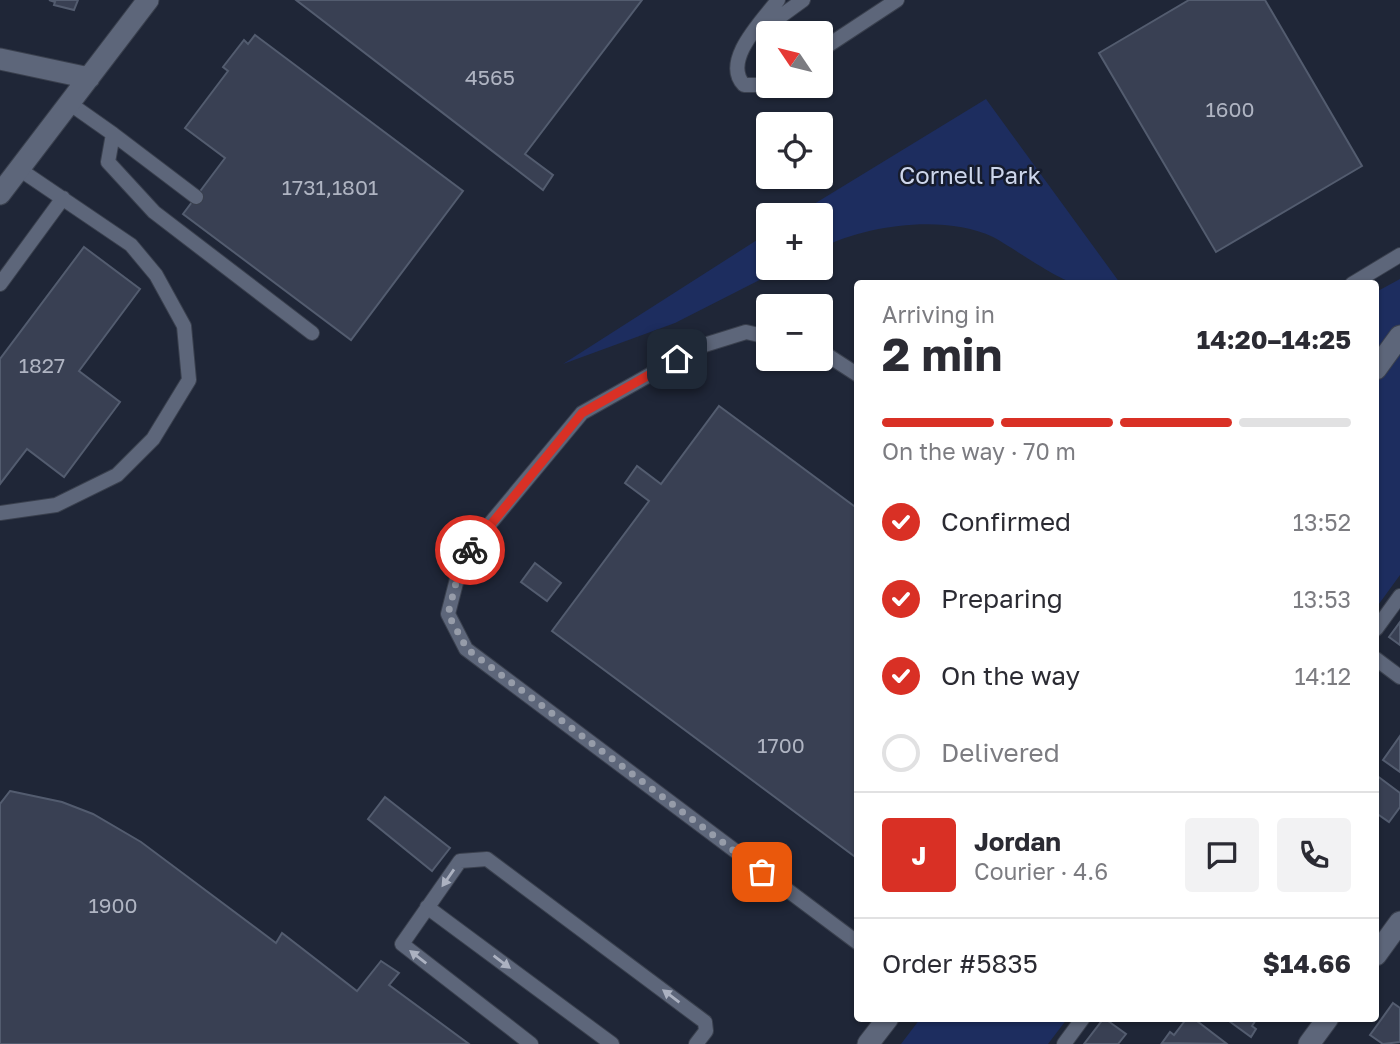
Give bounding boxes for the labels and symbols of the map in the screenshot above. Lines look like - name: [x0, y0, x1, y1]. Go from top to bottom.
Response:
- north arrow: [756, 21, 833, 98]
- house number: 4565: [465, 64, 515, 90]
- house number: 1600: [1206, 96, 1254, 122]
- park label: Cornell Park: [899, 160, 1041, 189]
- house number: 1731,1801: [282, 174, 378, 200]
- pin: [647, 329, 707, 389]
- house number: 1827: [19, 352, 65, 378]
- courier: [435, 515, 505, 585]
- house number: 1700: [757, 732, 805, 758]
- pin: [732, 842, 792, 902]
- one-way arrow: [441, 869, 455, 887]
- house number: 1900: [89, 892, 137, 918]
- one-way arrow: [410, 950, 428, 965]
- one-way arrow: [493, 955, 511, 969]
- one-way arrow: [662, 990, 680, 1004]

